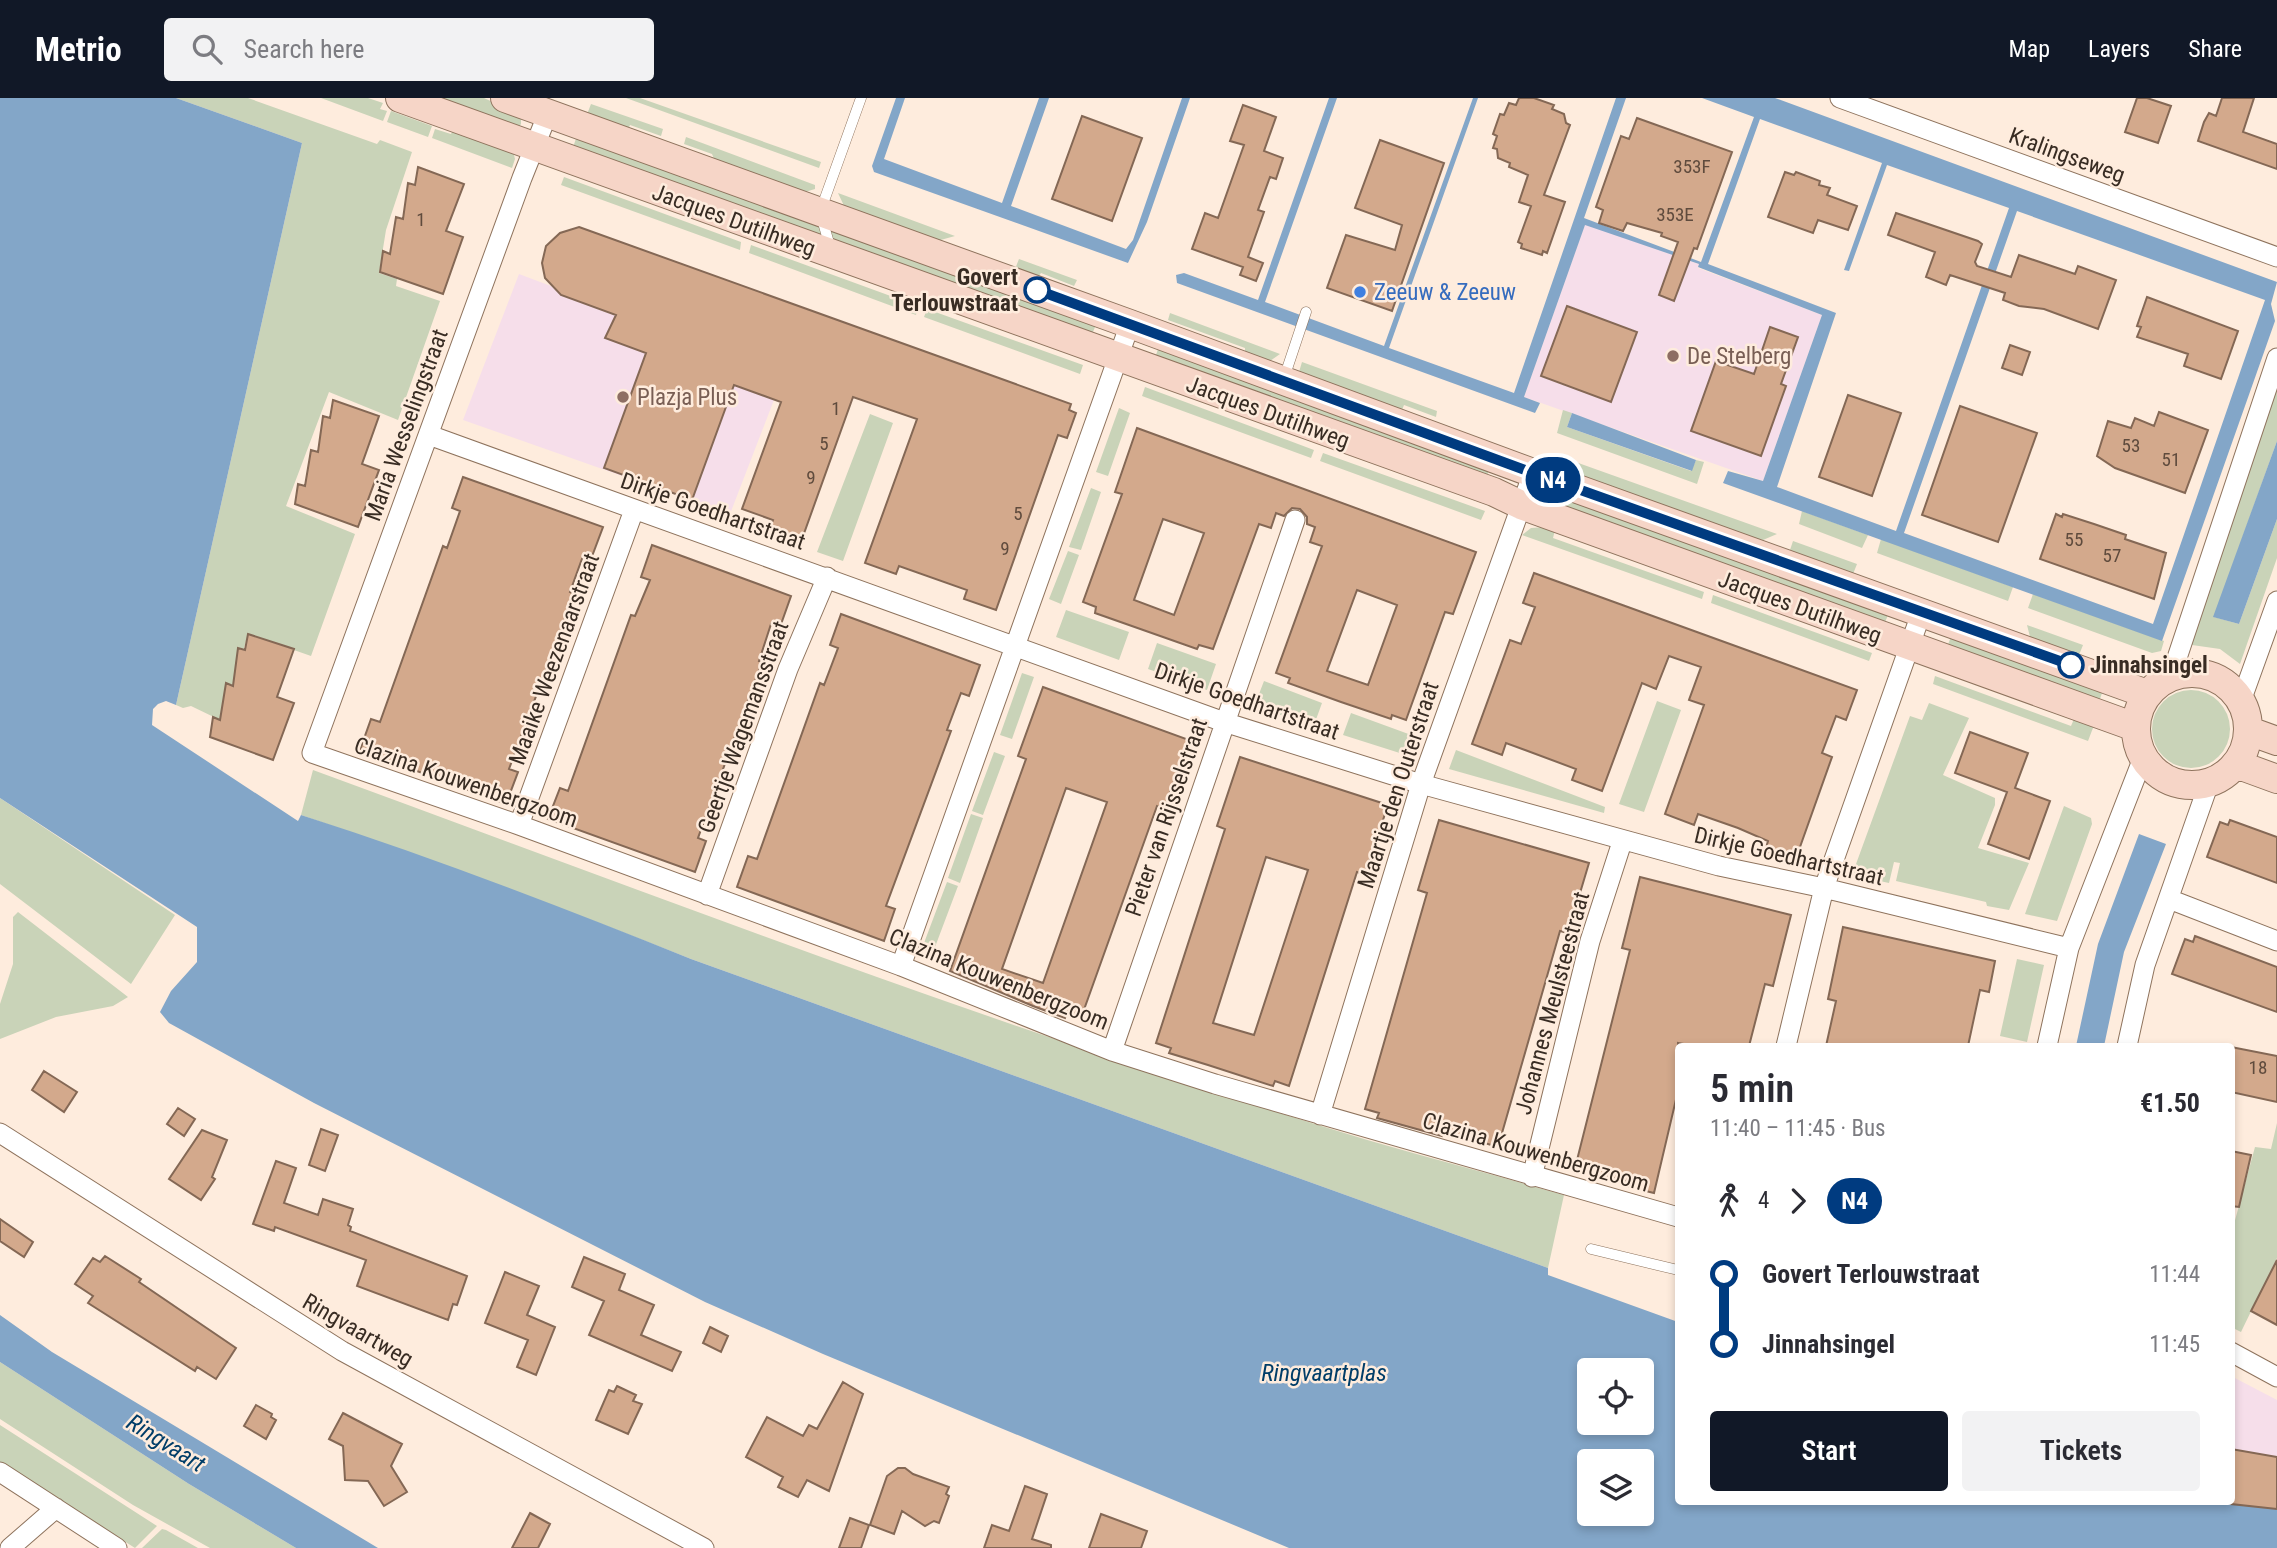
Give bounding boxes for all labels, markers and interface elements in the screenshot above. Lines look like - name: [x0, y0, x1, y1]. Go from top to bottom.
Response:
- search box: [164, 18, 654, 81]
- text: Metrio: [35, 30, 122, 69]
- icon: search: [188, 30, 226, 68]
- text: Search here: [244, 34, 365, 64]
- text: Map: [2009, 35, 2050, 63]
- text: Layers: [2088, 35, 2150, 63]
- text: Share: [2188, 35, 2242, 63]
- street label: Kralingseweg: [2005, 122, 2129, 189]
- house number: 353F: [1673, 155, 1711, 178]
- street label: Jacques Dutilhweg: [649, 178, 819, 263]
- house number: 353E: [1656, 203, 1694, 226]
- house number: 1: [416, 208, 426, 231]
- place label: Govert Terlouwstraat: [891, 264, 1018, 317]
- marker: Govert Terlouwstraat: [1024, 277, 1050, 303]
- place label: Zeeuw & Zeeuw: [1374, 279, 1516, 306]
- marker: Zeeuw & Zeeuw: [1352, 284, 1368, 300]
- street label: Maria Wesselingstraat: [359, 325, 454, 525]
- place label: De Stelberg: [1687, 343, 1791, 370]
- marker: De Stelberg: [1665, 348, 1681, 364]
- street label: Jacques Dutilhweg: [1183, 370, 1353, 455]
- place label: Plazja Plus: [637, 384, 737, 411]
- marker: Plazja Plus: [615, 389, 631, 405]
- house number: 1: [831, 397, 841, 420]
- house number: 5: [819, 432, 829, 455]
- house number: 53: [2122, 434, 2140, 457]
- house number: 51: [2162, 448, 2180, 471]
- line badge: N4: [1522, 457, 1584, 503]
- house number: 9: [806, 466, 816, 489]
- text: N4: [1540, 466, 1566, 494]
- street label: Dirkje Goedhartstraat: [617, 467, 809, 556]
- house number: 5: [1013, 502, 1023, 525]
- house number: 55: [2065, 528, 2083, 551]
- house number: 9: [1000, 537, 1010, 560]
- house number: 57: [2103, 544, 2121, 567]
- street label: Maaike Weezenaarstraat: [504, 550, 605, 769]
- street label: Jacques Dutilhweg: [1715, 565, 1885, 650]
- street label: Geertje Wagemansstraat: [693, 617, 794, 837]
- marker: Jinnahsingel: [2058, 652, 2084, 678]
- place label: Jinnahsingel: [2090, 652, 2208, 679]
- street label: Dirkje Goedhartstraat: [1151, 657, 1343, 746]
- street label: Maartje den Outerstraat: [1352, 678, 1445, 892]
- street label: Pieter van Rijsselstraat: [1120, 714, 1213, 920]
- street label: Clazina Kouwenbergzoom: [351, 732, 581, 833]
- street label: Dirkje Goedhartstraat: [1692, 822, 1886, 891]
- street label: Johannes Meulsteestraat: [1510, 889, 1595, 1118]
- street label: Clazina Kouwenbergzoom: [885, 923, 1113, 1036]
- house number: 18: [2249, 1056, 2267, 1079]
- text: 5 min: [1710, 1067, 1794, 1111]
- text: €1.50: [2140, 1088, 2200, 1118]
- street label: Clazina Kouwenbergzoom: [1419, 1107, 1652, 1198]
- text: 11:40 – 11:45 · Bus: [1710, 1115, 1886, 1142]
- icon: walk: [1710, 1182, 1748, 1220]
- icon: forward: [1779, 1182, 1817, 1220]
- text: 4: [1758, 1187, 1769, 1214]
- text: N4: [1841, 1187, 1868, 1215]
- text: Govert Terlouwstraat: [1762, 1259, 1980, 1289]
- text: 11:44: [2149, 1261, 2200, 1288]
- street label: Ringvaartweg: [298, 1288, 418, 1373]
- text: Jinnahsingel: [1762, 1329, 1895, 1359]
- text: 11:45: [2149, 1331, 2200, 1358]
- map controls: [1577, 1358, 1654, 1526]
- button: locate: [1577, 1358, 1654, 1435]
- water label: Ringvaartplas: [1261, 1359, 1387, 1387]
- water label: Ringvaart: [122, 1408, 210, 1478]
- button: Start: [1710, 1411, 1948, 1491]
- button: Tickets: [1962, 1411, 2200, 1491]
- button: layers: [1577, 1449, 1654, 1526]

